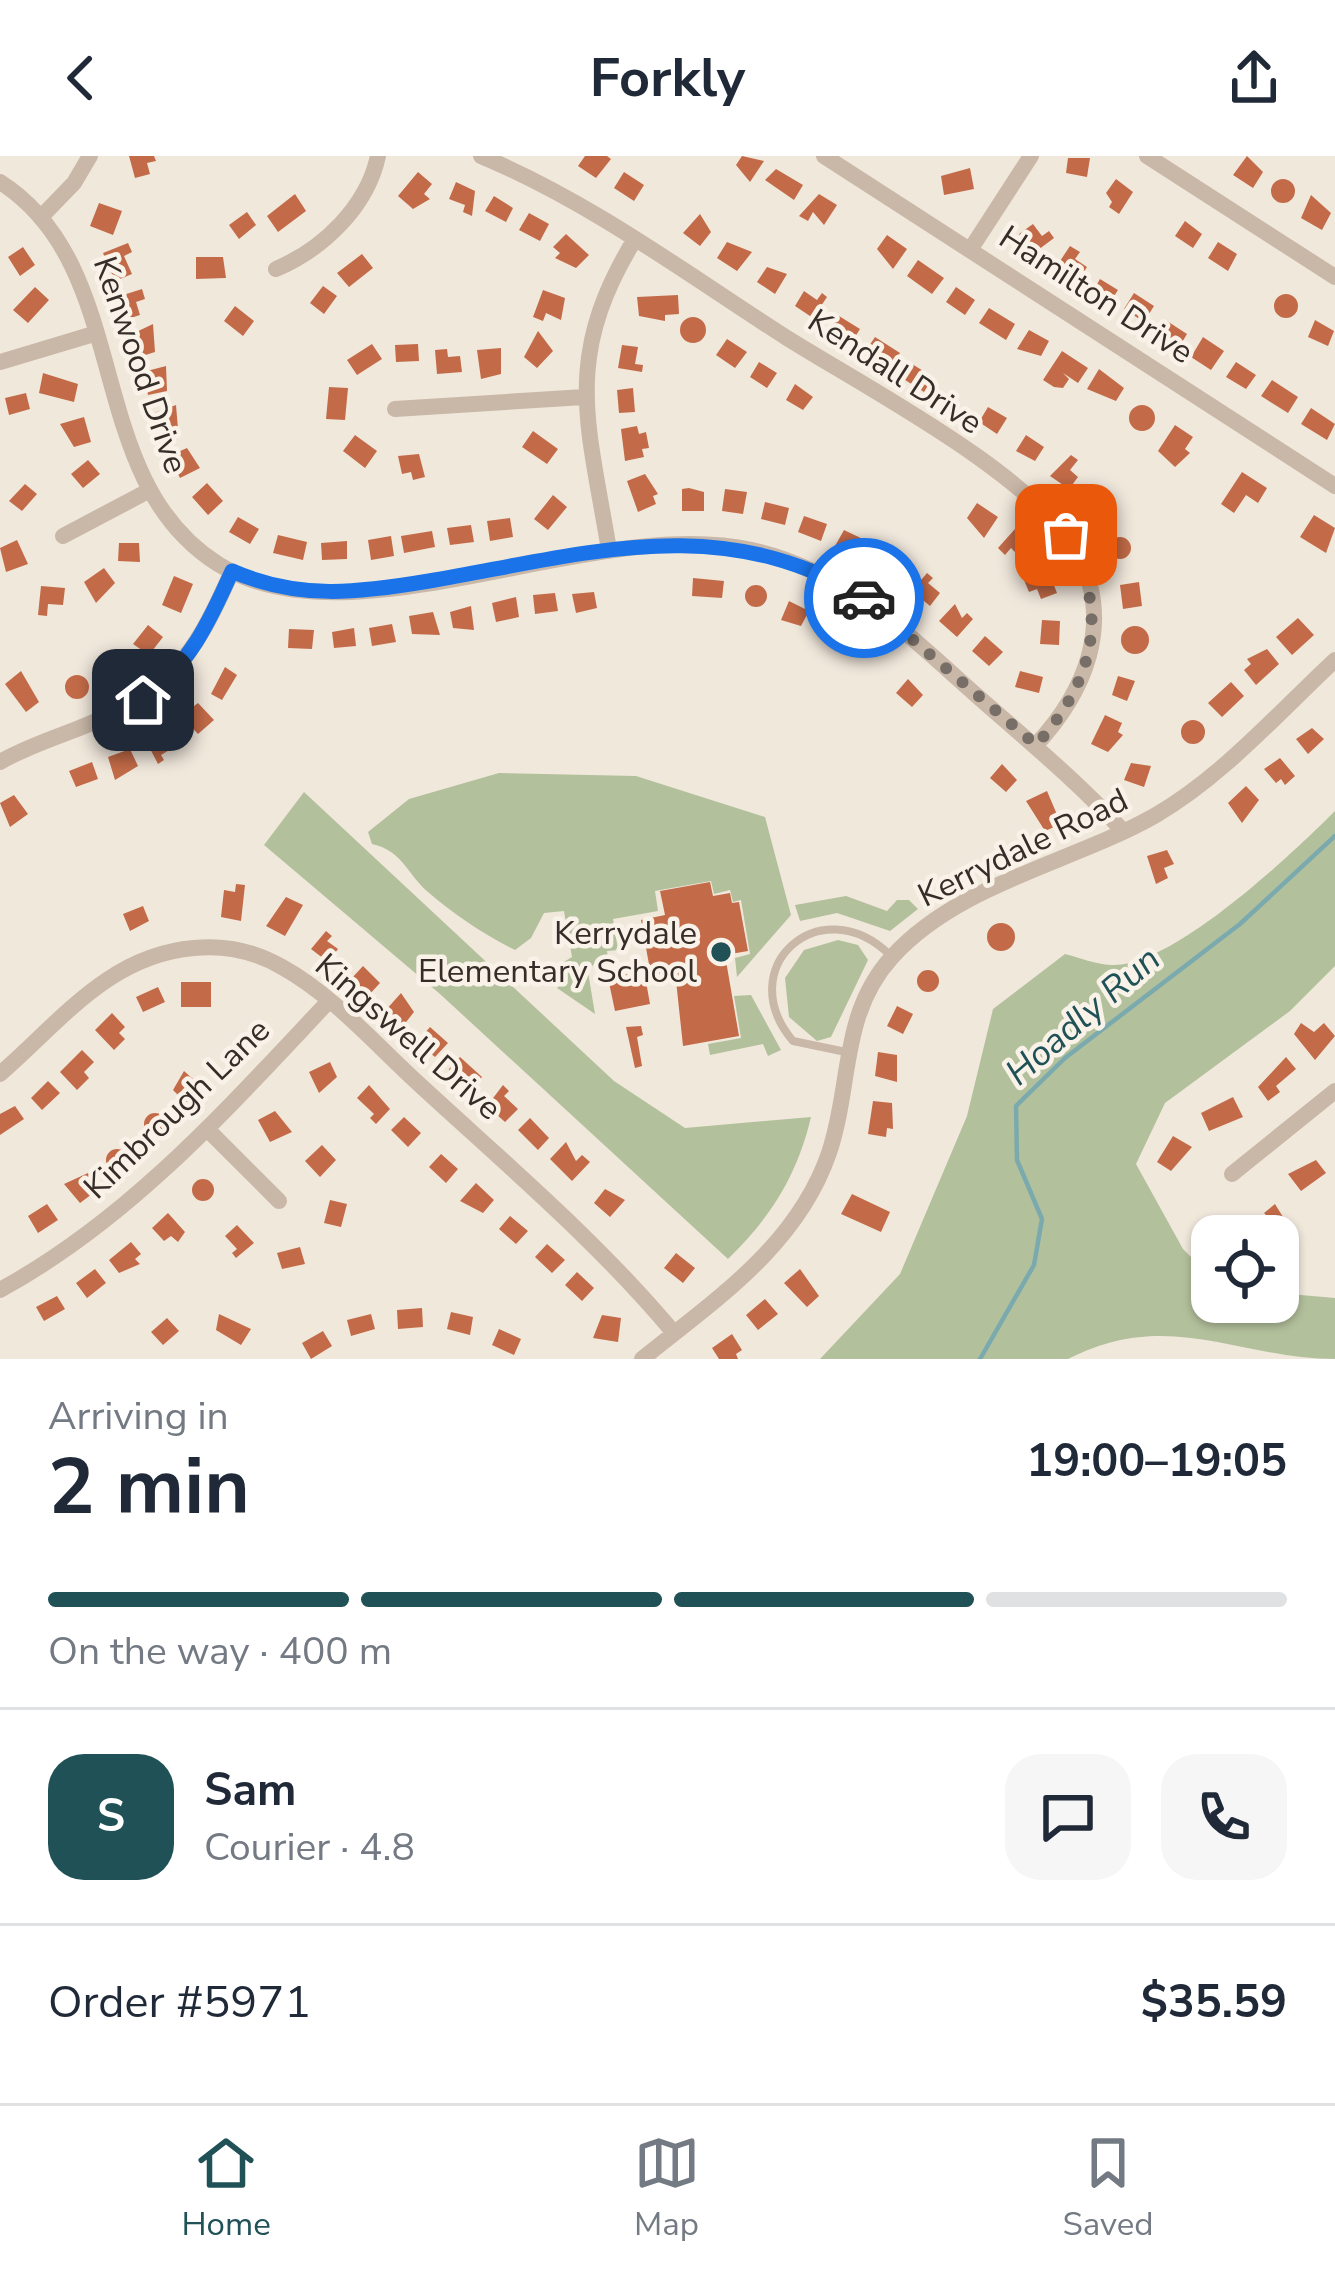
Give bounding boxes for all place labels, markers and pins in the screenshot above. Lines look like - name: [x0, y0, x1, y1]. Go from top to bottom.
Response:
- pin: [1015, 484, 1117, 586]
- pin: [92, 649, 194, 751]
- place label: Kerrydale Elementary School: [418, 911, 697, 994]
- marker: Kerrydale Elementary School: [708, 939, 734, 965]

